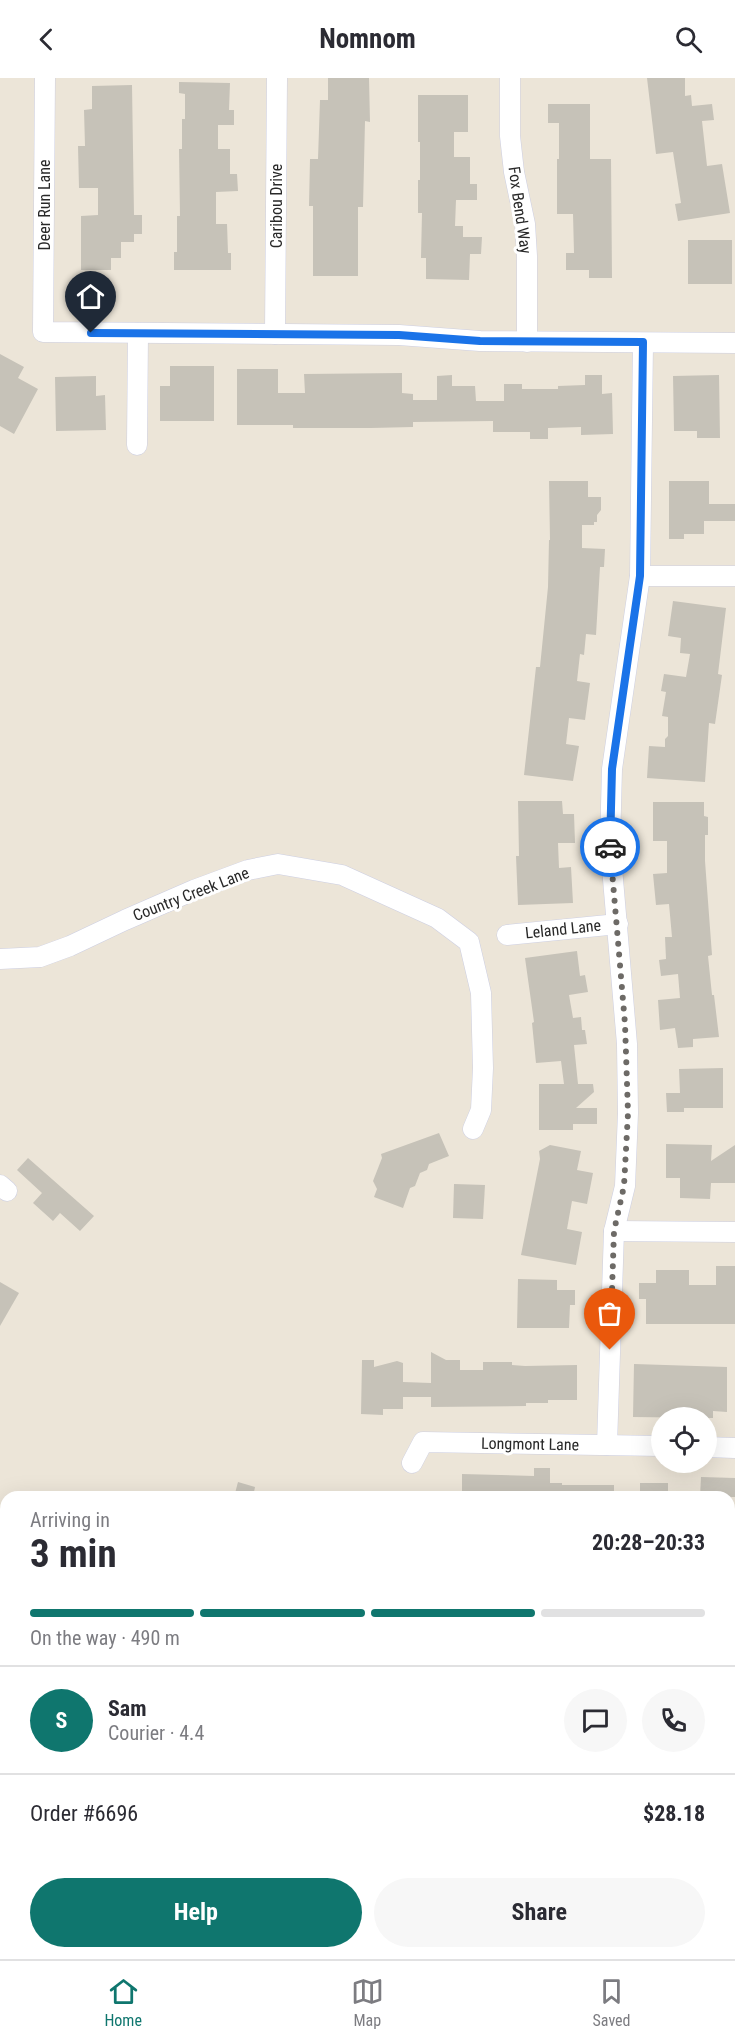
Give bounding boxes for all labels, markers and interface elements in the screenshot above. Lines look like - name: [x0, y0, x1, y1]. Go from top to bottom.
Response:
- icon: back: [30, 23, 63, 56]
- text: Nomnom: [319, 23, 416, 55]
- icon: search: [672, 23, 705, 56]
- street label: Deer Run Lane: [35, 160, 54, 250]
- street label: Caribou Drive: [267, 164, 286, 248]
- street label: Fox Bend Way: [504, 165, 536, 255]
- pin: [65, 271, 116, 333]
- icon: home: [74, 280, 107, 313]
- courier: [580, 817, 640, 877]
- icon: car: [594, 831, 627, 864]
- street label: Country Creek Lane: [130, 863, 252, 925]
- street label: Leland Lane: [524, 916, 602, 942]
- pin: [584, 1288, 635, 1350]
- icon: bag: [593, 1297, 626, 1330]
- map controls: [651, 1407, 717, 1473]
- button: locate: [651, 1407, 717, 1473]
- street label: Longmont Lane: [481, 1434, 579, 1454]
- text: Arriving in: [30, 1508, 110, 1532]
- text: 20:28–20:33: [592, 1530, 705, 1555]
- text: 3 min: [30, 1531, 117, 1577]
- text: On the way · 490 m: [30, 1626, 180, 1650]
- button: chat: [564, 1689, 627, 1752]
- button: phone: [642, 1689, 705, 1752]
- text: Sam: [108, 1696, 147, 1721]
- text: S: [56, 1708, 67, 1733]
- text: Courier · 4.4: [108, 1721, 204, 1745]
- text: Order #6696: [30, 1801, 138, 1826]
- text: $28.18: [643, 1801, 705, 1826]
- button: Help: [30, 1878, 362, 1947]
- button: Share: [374, 1878, 705, 1947]
- tab: Home: [104, 1975, 142, 2030]
- tab: Map: [351, 1975, 384, 2030]
- tab: Saved: [593, 1975, 631, 2030]

